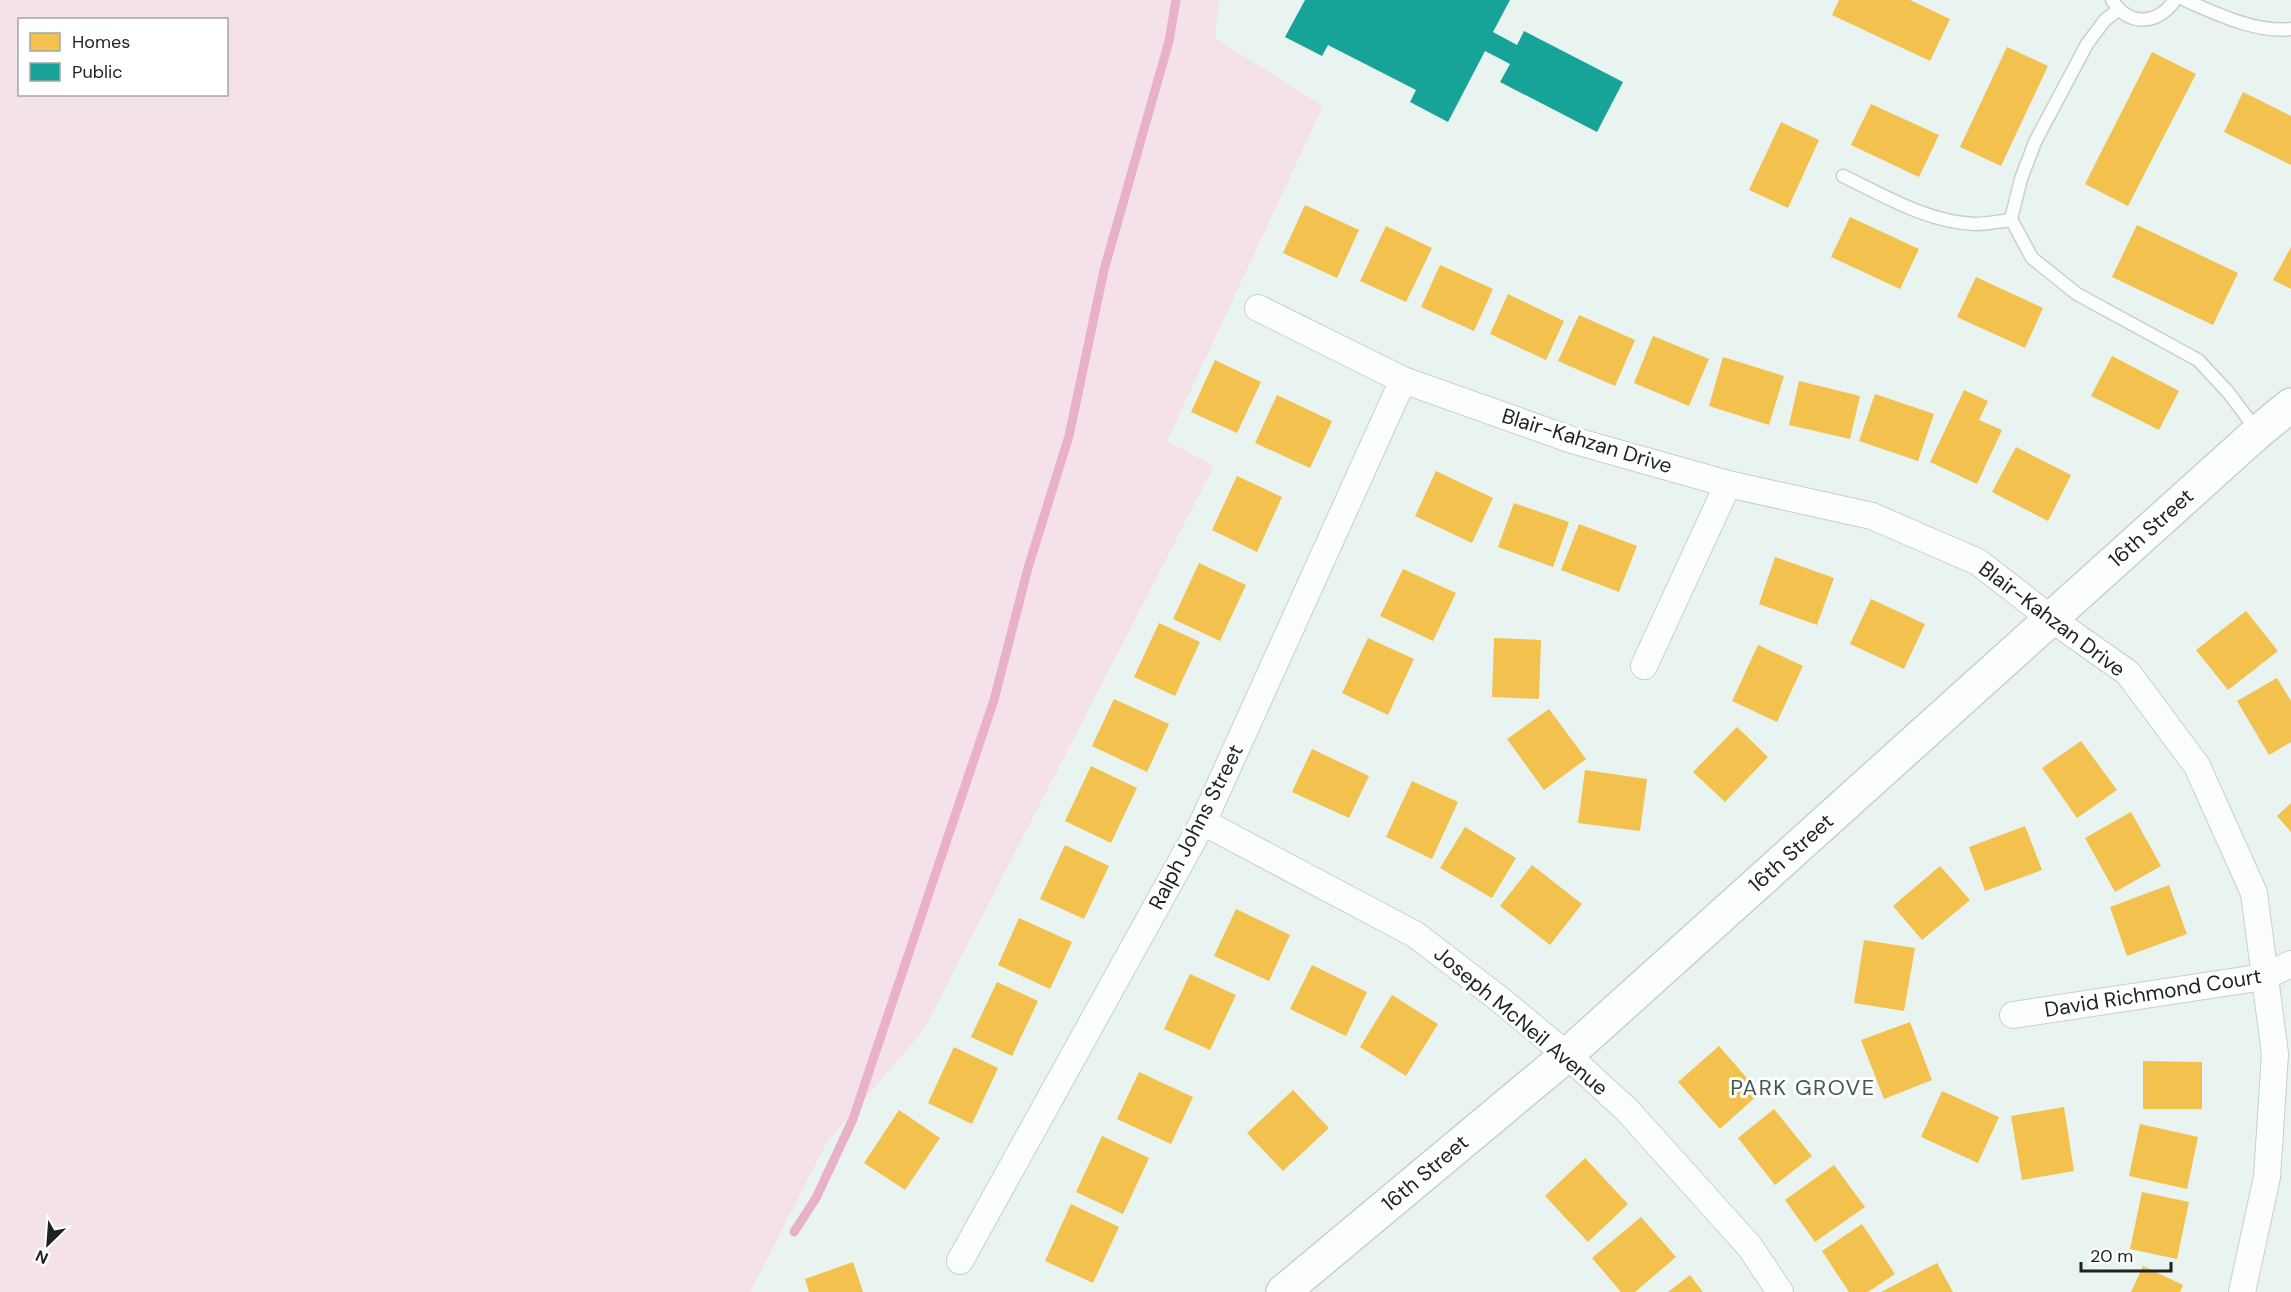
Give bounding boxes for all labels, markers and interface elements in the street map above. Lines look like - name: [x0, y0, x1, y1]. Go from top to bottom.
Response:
- legend: [18, 18, 228, 96]
- text: Homes: [72, 30, 130, 54]
- text: Public: [72, 60, 123, 84]
- street label: Blair-Kahzan Drive: [1498, 402, 1676, 480]
- street label: 16th Street: [2103, 482, 2199, 574]
- street label: Blair-Kahzan Drive: [1973, 555, 2131, 683]
- street label: Ralph Johns Street: [1142, 740, 1250, 914]
- street label: 16th Street: [1743, 807, 1839, 899]
- street label: Joseph McNeil Avenue: [1428, 940, 1614, 1102]
- street label: David Richmond Court: [2042, 962, 2264, 1024]
- district label: PARK GROVE: [1730, 1073, 1876, 1102]
- street label: 16th Street: [1376, 1128, 1474, 1218]
- north arrow: [18, 1214, 78, 1274]
- scale bar: [2081, 1235, 2171, 1273]
- text: 20 m: [2090, 1244, 2133, 1268]
- text: N: [32, 1245, 52, 1269]

